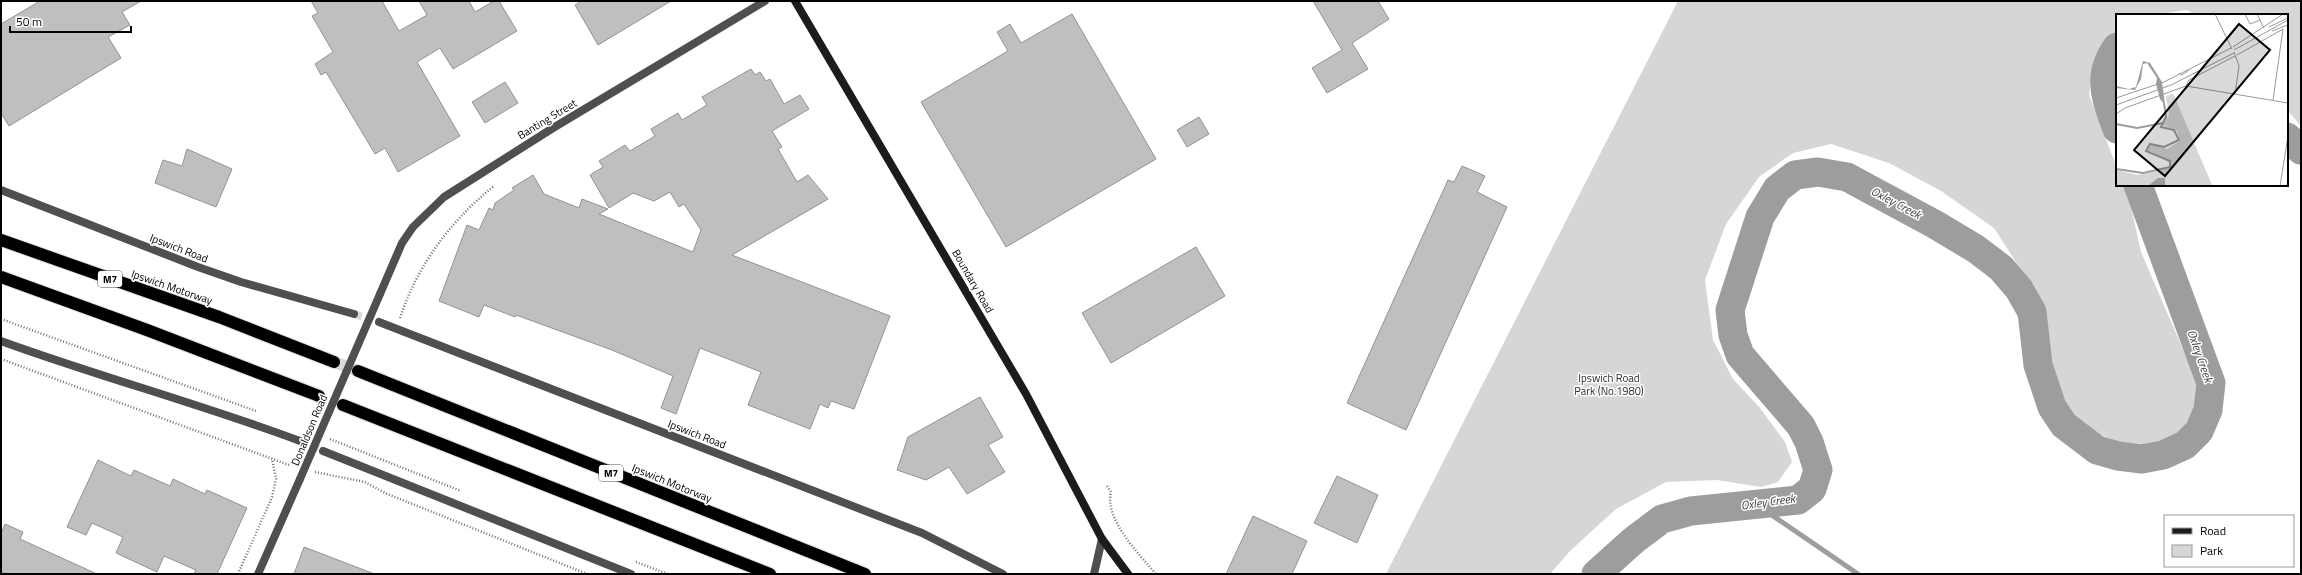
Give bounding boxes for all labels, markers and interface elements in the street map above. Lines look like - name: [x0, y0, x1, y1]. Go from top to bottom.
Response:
- scale bar: [10, 8, 131, 34]
- text: 50 m: [16, 12, 42, 31]
- inset map: [2116, 14, 2288, 186]
- street label: Banting Street: [514, 95, 580, 143]
- water label: Oxley Creek: [1868, 181, 1926, 225]
- street label: Ipswich Road: [148, 230, 211, 267]
- street label: Boundary Road: [948, 246, 998, 316]
- street label: Ipswich Motorway: [129, 266, 215, 309]
- road number: M7: [98, 271, 122, 287]
- water label: Oxley Creek: [2183, 327, 2219, 386]
- park label: Ipswich Road Park (No.1980): [1574, 370, 1644, 399]
- street label: Donaldson Road: [287, 392, 331, 468]
- street label: Ipswich Road: [666, 416, 729, 453]
- street label: Ipswich Motorway: [630, 460, 715, 507]
- road number: M7: [599, 465, 623, 481]
- water label: Oxley Creek: [1739, 488, 1798, 515]
- legend: [2164, 515, 2294, 567]
- text: Road: [2200, 521, 2226, 540]
- text: Park: [2200, 541, 2223, 560]

